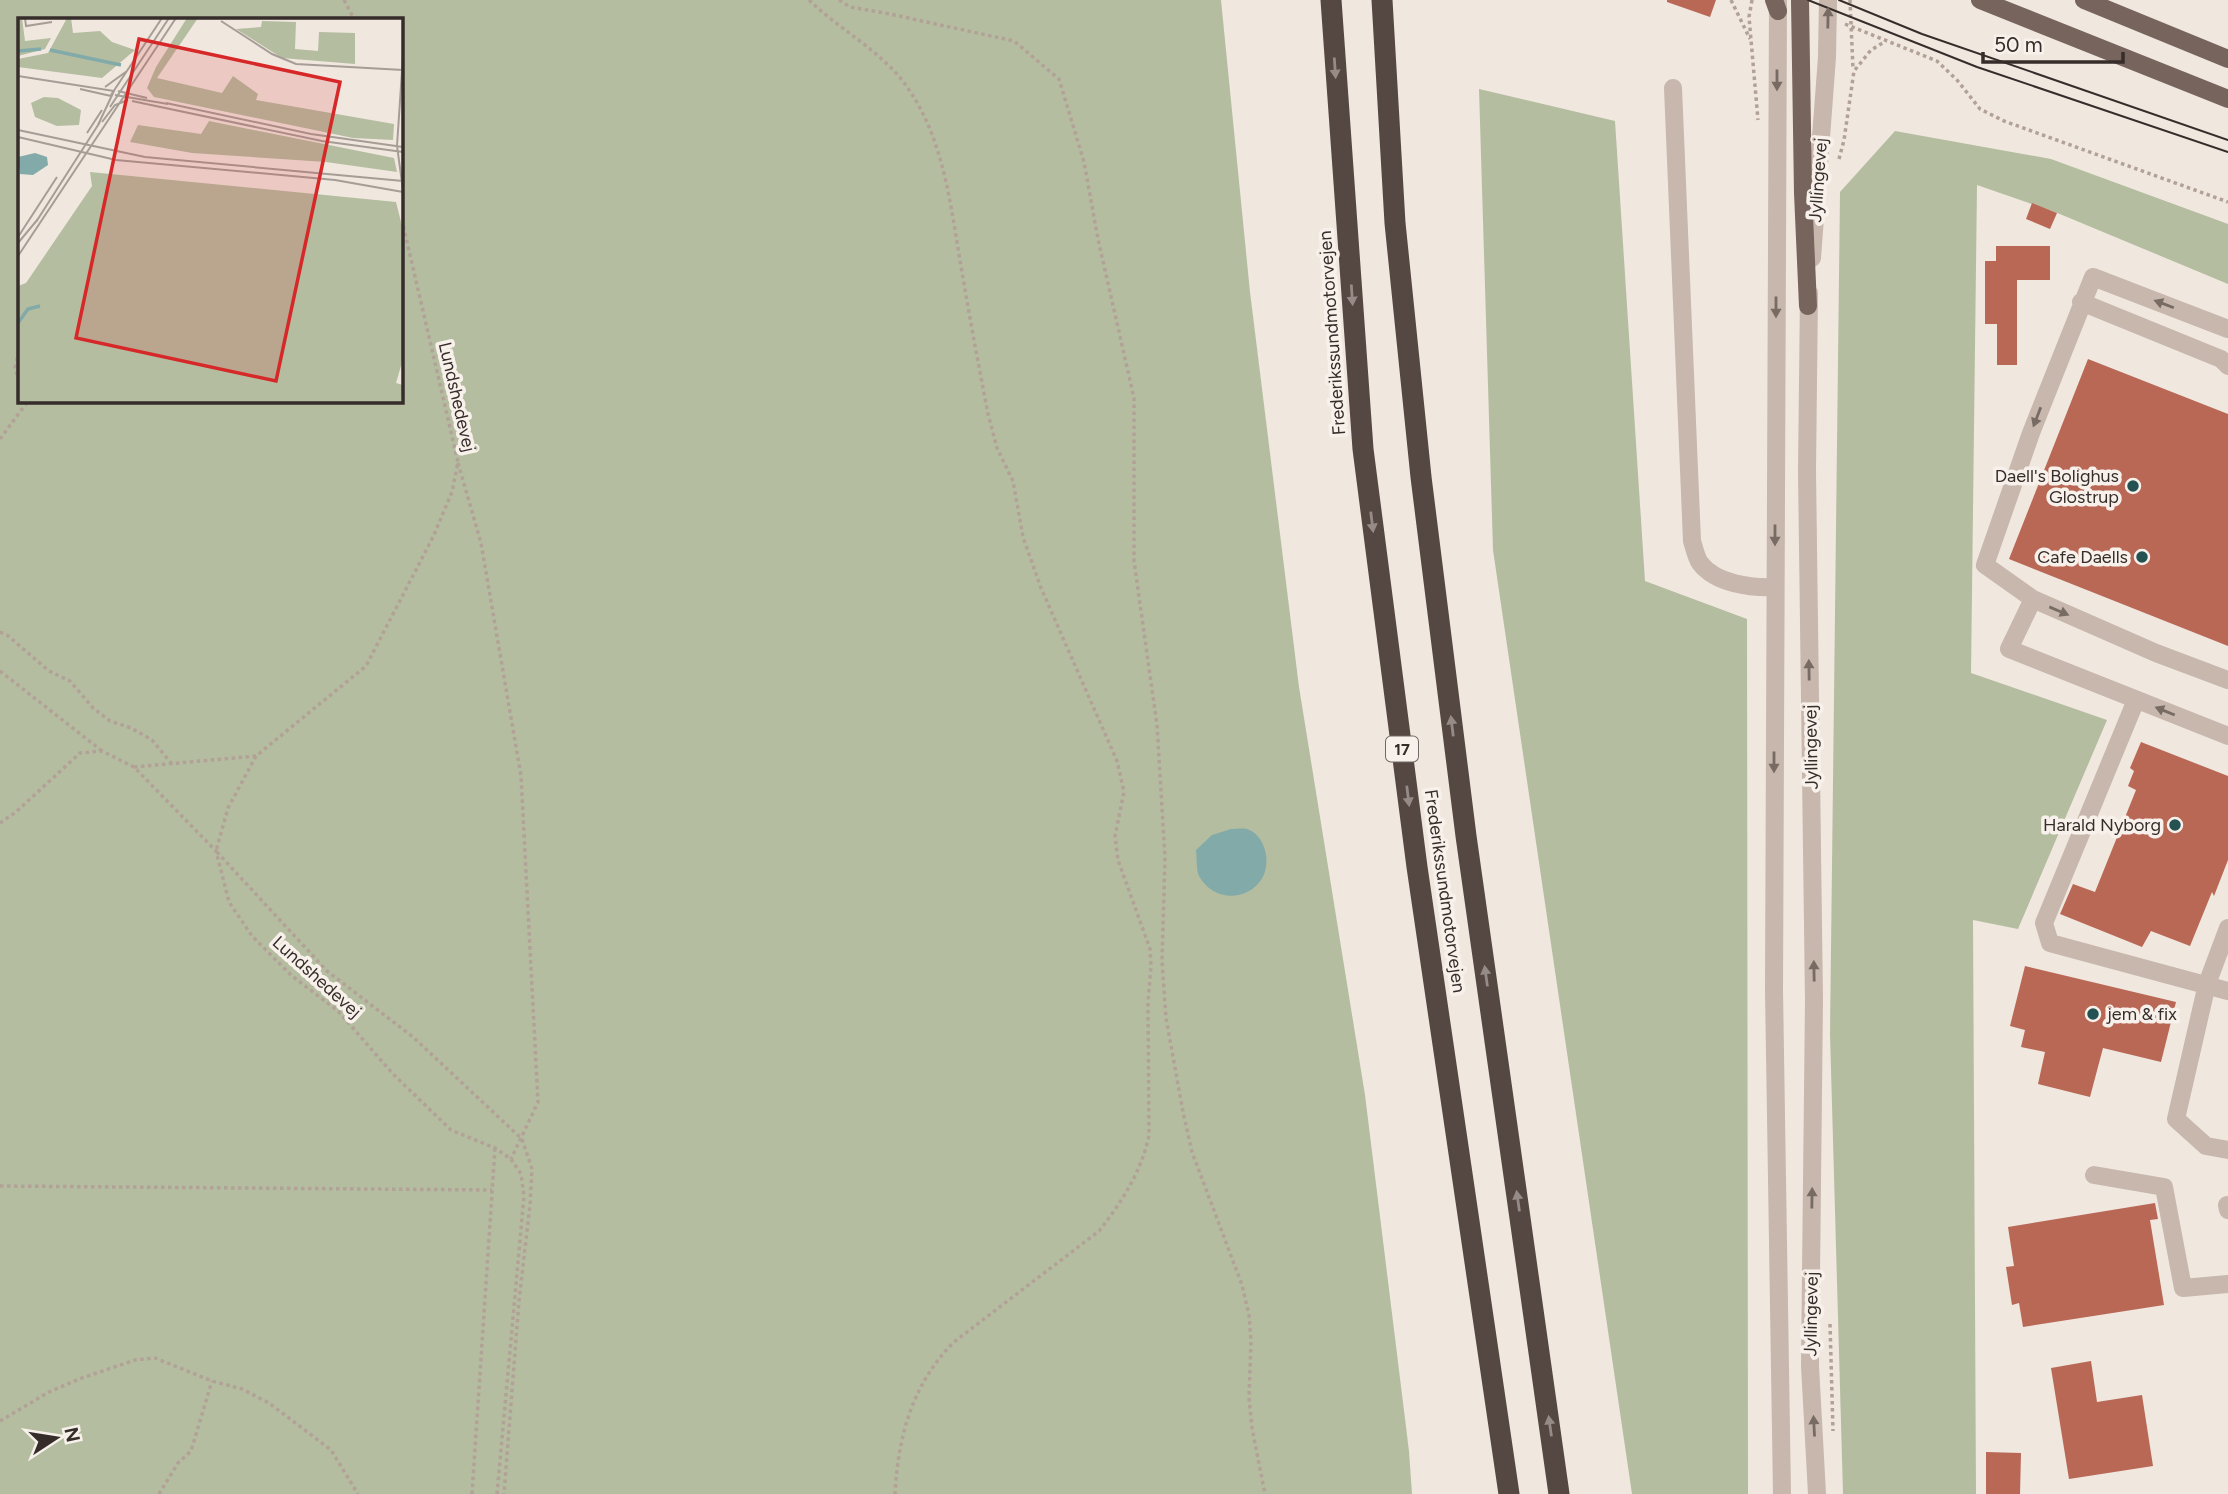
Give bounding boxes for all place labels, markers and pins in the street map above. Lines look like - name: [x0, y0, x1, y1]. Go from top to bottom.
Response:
- place label: Daell's Bolighus Glostrup: [1995, 465, 2119, 508]
- marker: Daell's Bolighus Glostrup: [2125, 478, 2141, 494]
- place label: Cafe Daells: [2037, 546, 2128, 568]
- marker: Cafe Daells: [2134, 549, 2150, 565]
- place label: Harald Nyborg: [2043, 814, 2161, 836]
- marker: Harald Nyborg: [2167, 817, 2183, 833]
- place label: jem & fix: [2106, 1003, 2177, 1025]
- marker: jem & fix: [2085, 1006, 2101, 1022]

